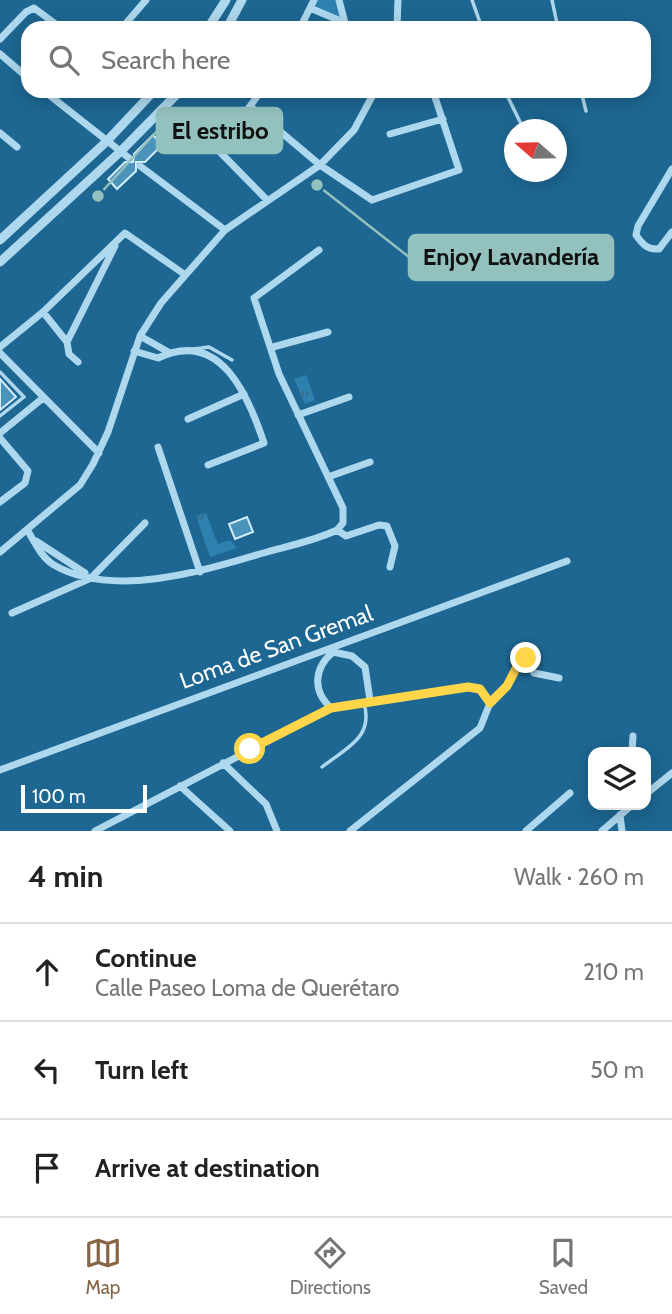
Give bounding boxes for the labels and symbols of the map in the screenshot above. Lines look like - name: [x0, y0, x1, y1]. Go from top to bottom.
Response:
- callout: El estribo: [157, 108, 282, 153]
- text: El estribo: [171, 116, 269, 145]
- north arrow: [504, 119, 567, 182]
- callout: Enjoy Lavandería: [409, 235, 613, 280]
- text: Enjoy Lavandería: [423, 242, 599, 271]
- street label: Loma de San Gremal: [176, 599, 377, 695]
- route end: [510, 642, 541, 673]
- route start: [234, 733, 265, 764]
- scale bar: [21, 782, 147, 814]

